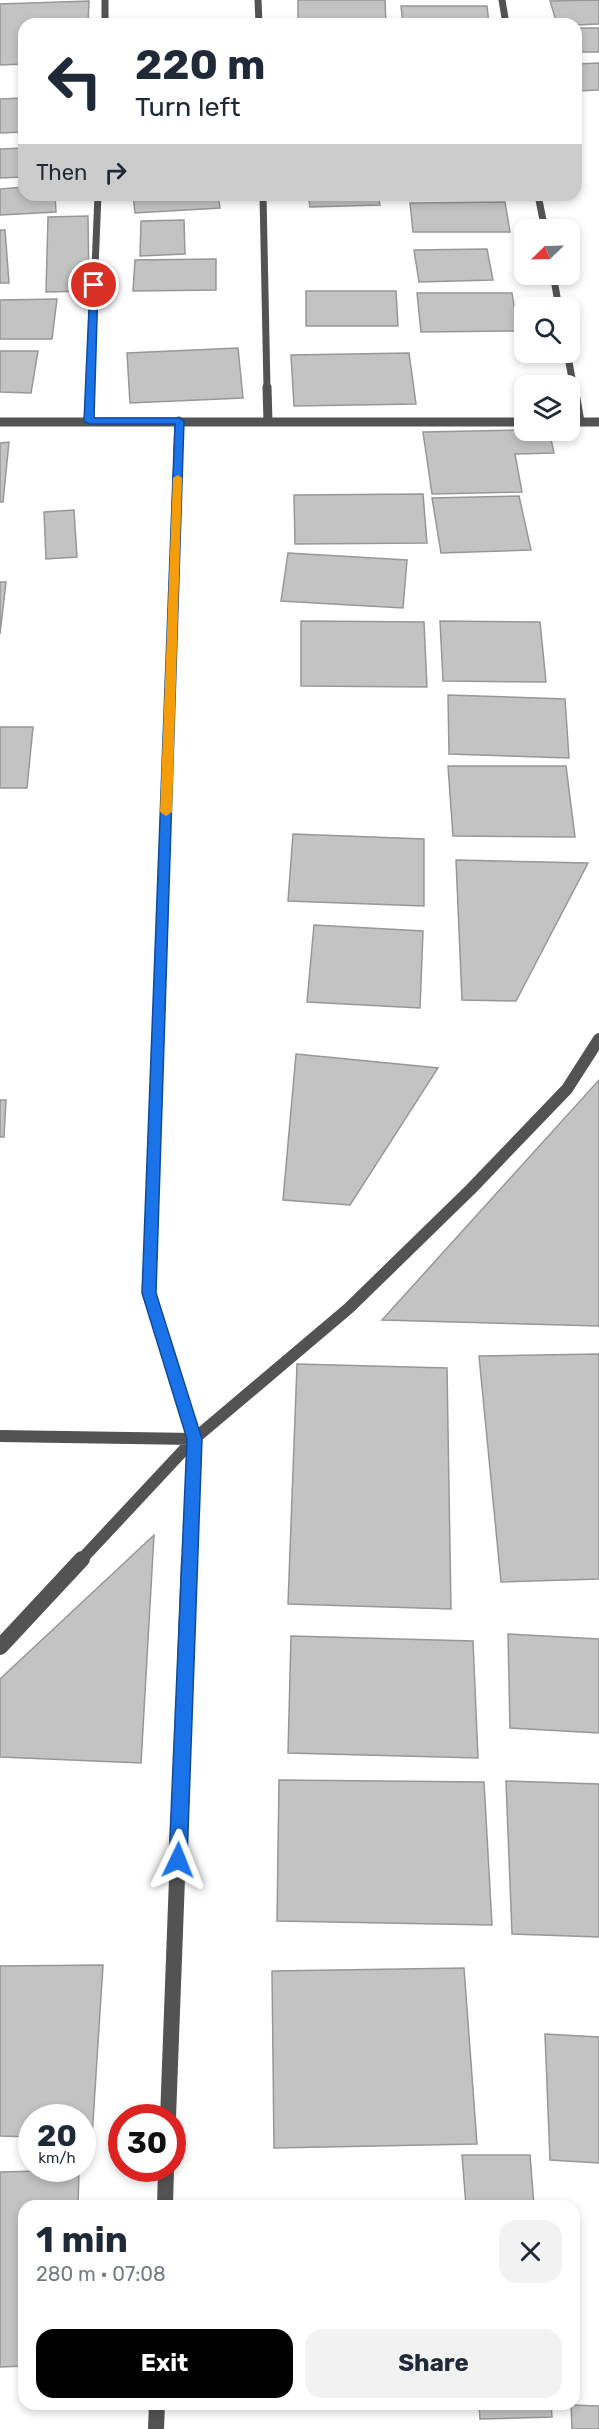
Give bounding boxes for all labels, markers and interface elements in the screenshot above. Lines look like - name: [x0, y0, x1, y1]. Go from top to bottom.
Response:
- text: 220 m: [135, 40, 266, 90]
- icon: left: [36, 42, 114, 120]
- text: Turn left: [135, 91, 240, 123]
- icon: right: [99, 156, 132, 189]
- text: Then: [36, 159, 87, 186]
- north arrow: [514, 219, 580, 285]
- map controls: [514, 219, 580, 441]
- pin: [68, 259, 119, 310]
- icon: arrive: [77, 268, 110, 301]
- button: search: [514, 297, 580, 363]
- button: layers: [514, 375, 580, 441]
- position arrow: [146, 1828, 210, 1892]
- speed limit sign: 30: [108, 2104, 186, 2182]
- text: 20: [37, 2118, 77, 2154]
- text: km/h: [38, 2149, 76, 2167]
- text: 1 min: [36, 2218, 128, 2261]
- button: close: [499, 2220, 562, 2283]
- text: 280 m · 07:08: [36, 2262, 166, 2286]
- button: Exit: [36, 2329, 293, 2398]
- button: Share: [305, 2329, 562, 2398]

